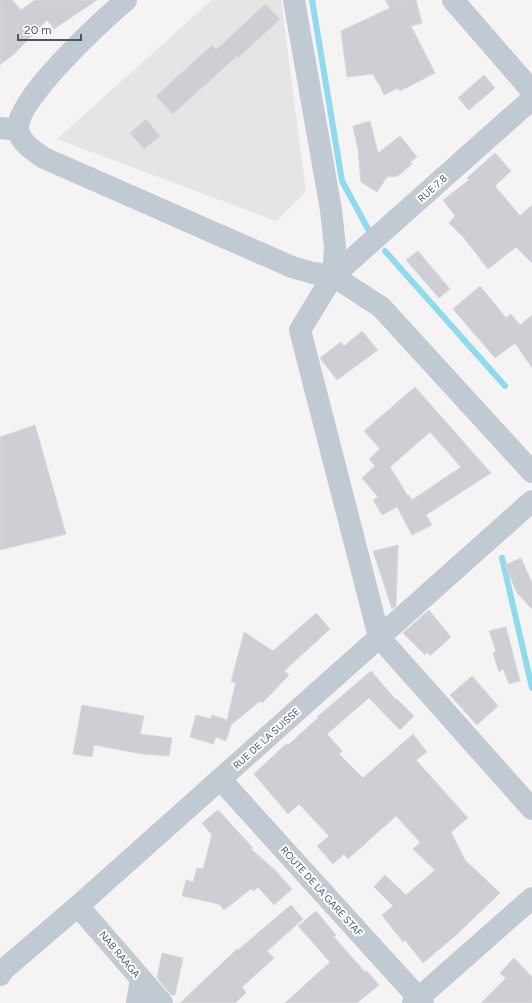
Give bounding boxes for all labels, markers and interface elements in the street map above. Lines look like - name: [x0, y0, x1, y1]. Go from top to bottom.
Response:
- scale bar: [18, 16, 81, 42]
- text: 20 m: [24, 23, 52, 37]
- street label: RUE 7.8: [415, 172, 450, 205]
- street label: RUE DE LA SUISSE: [230, 705, 303, 772]
- street label: ROUTE DE LA GARE STAF: [278, 844, 366, 939]
- street label: NAB RAAGA: [96, 928, 143, 980]

